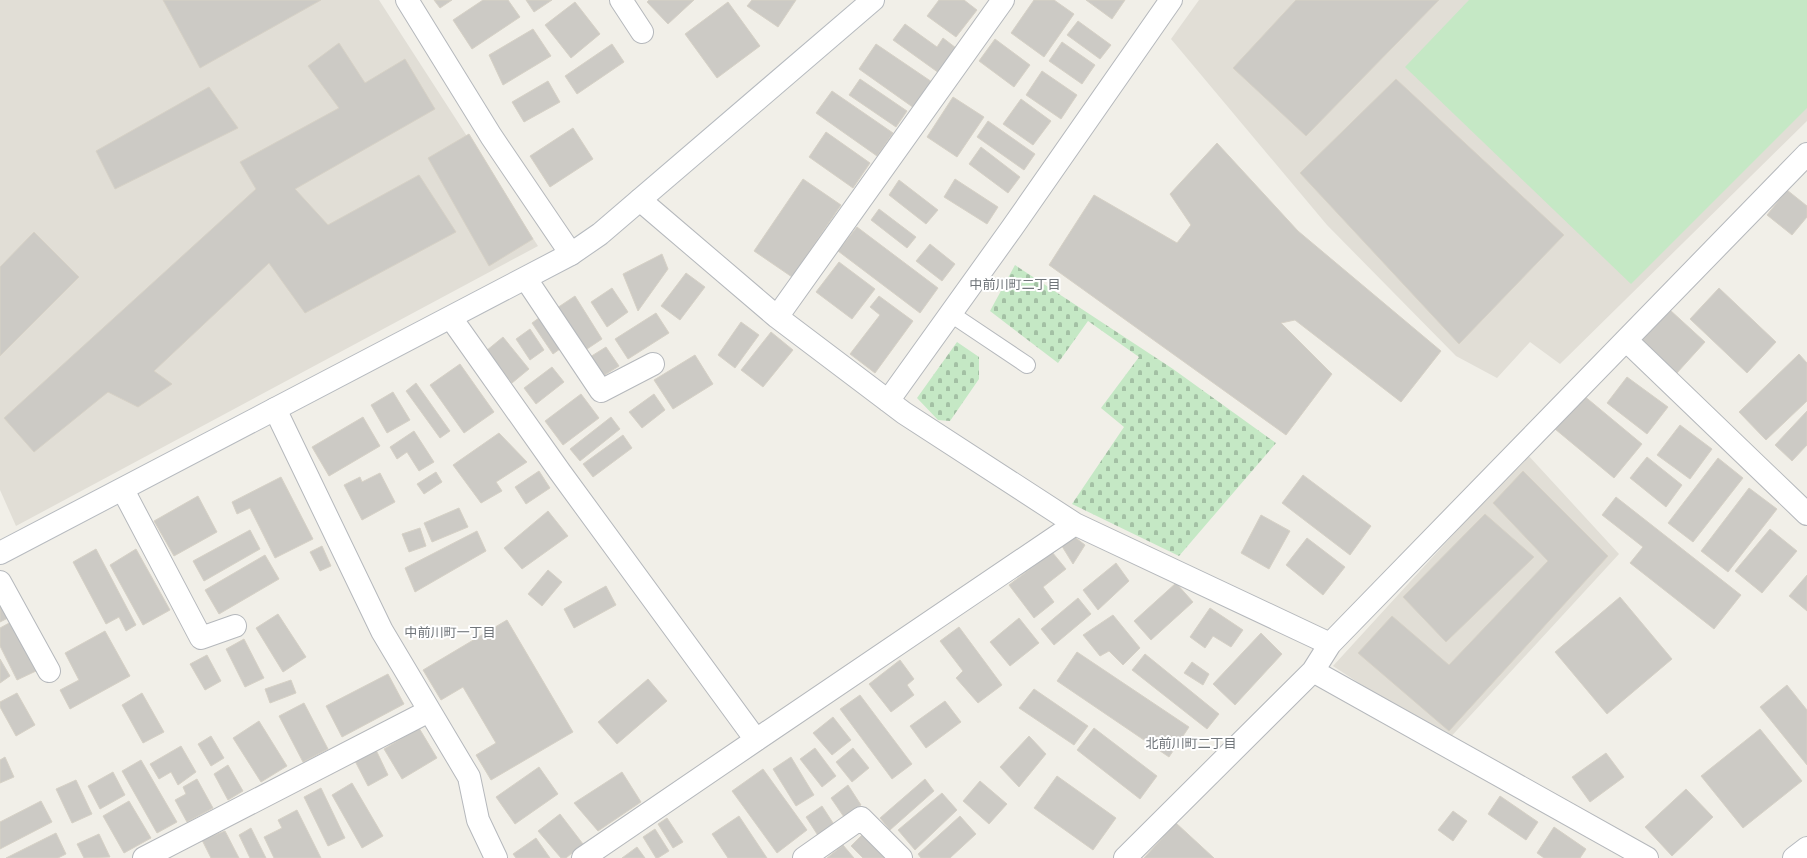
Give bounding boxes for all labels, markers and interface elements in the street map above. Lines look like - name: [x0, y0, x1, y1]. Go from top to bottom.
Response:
- district label: 中前川町二丁目: [969, 277, 1061, 292]
- district label: 中前川町一丁目: [404, 625, 496, 640]
- district label: 北前川町二丁目: [1145, 736, 1237, 751]

